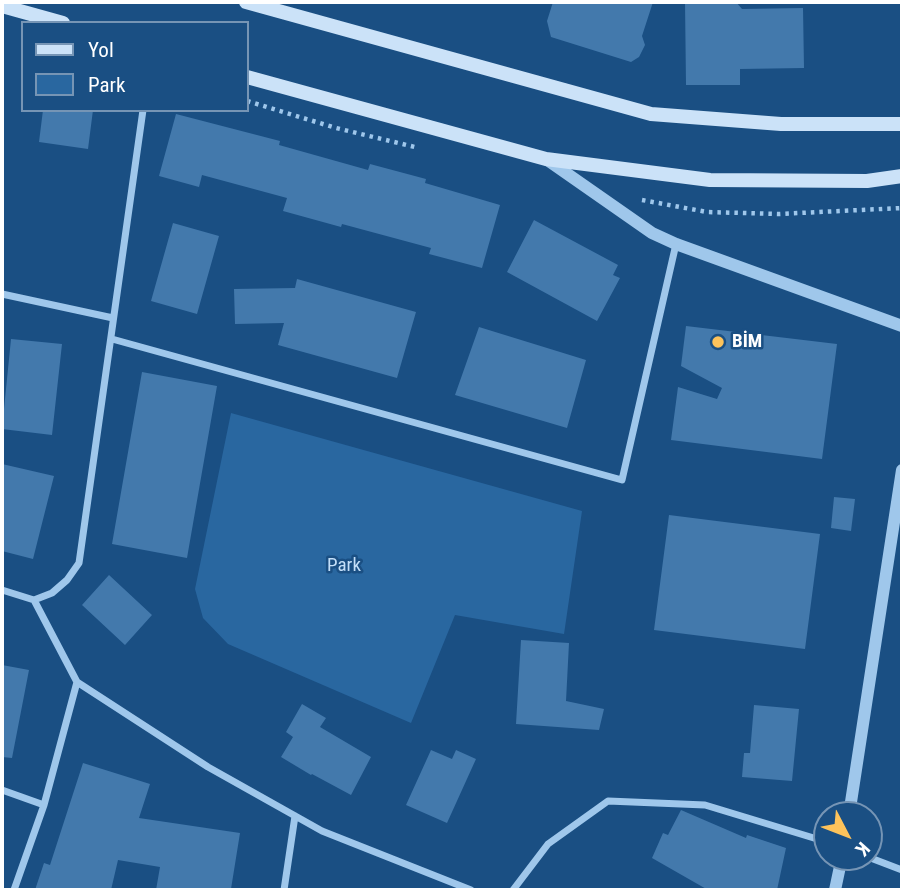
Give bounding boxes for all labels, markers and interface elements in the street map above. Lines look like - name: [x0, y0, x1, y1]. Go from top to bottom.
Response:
- legend: [21, 21, 248, 112]
- text: Yol: [88, 38, 114, 62]
- text: Park: [88, 73, 125, 97]
- place label: BİM: [732, 331, 762, 353]
- marker: BİM: [710, 334, 726, 350]
- park label: Park: [327, 555, 361, 577]
- north arrow: [813, 801, 883, 871]
- text: K: [850, 837, 875, 861]

